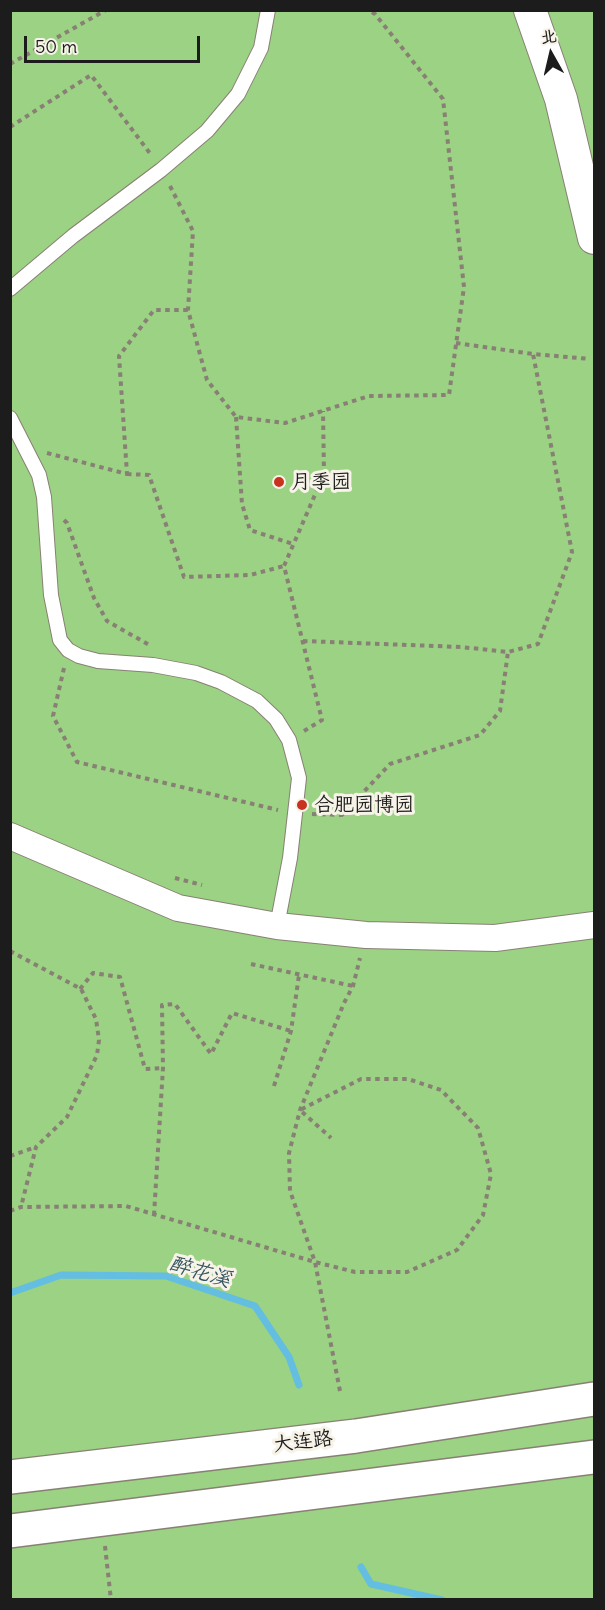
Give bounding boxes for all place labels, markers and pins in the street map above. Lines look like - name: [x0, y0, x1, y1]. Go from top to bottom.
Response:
- place label: 月季园: [291, 470, 351, 494]
- marker: 月季园: [272, 475, 286, 489]
- place label: 合肥园博园: [314, 793, 414, 817]
- marker: 合肥园博园: [295, 798, 309, 812]

